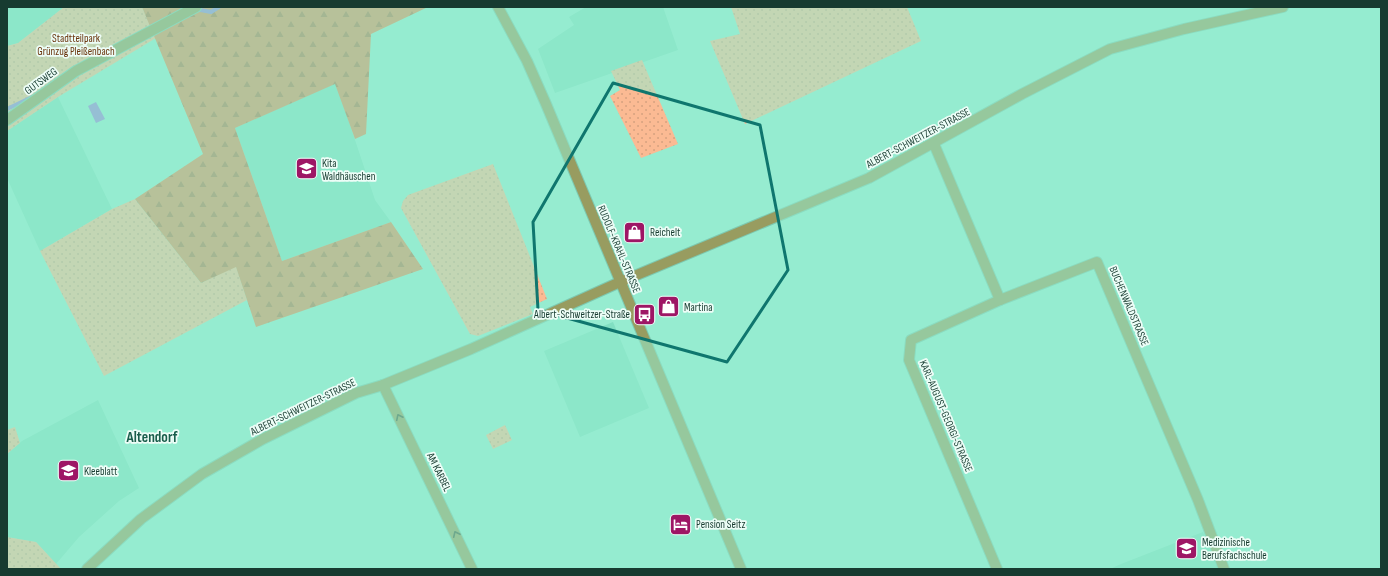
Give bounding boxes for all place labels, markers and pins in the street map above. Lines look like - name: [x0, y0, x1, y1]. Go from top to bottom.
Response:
- school or university icon: Kita Waldhäuschen: [294, 156, 320, 182]
- place label: Kita Waldhäuschen: [322, 157, 376, 183]
- shop icon: Reichelt: [621, 219, 647, 245]
- place label: Reichelt: [650, 226, 681, 239]
- shop icon: Martina: [655, 294, 681, 320]
- bus stop icon: Albert-Schweitzer-Straße: [632, 301, 658, 327]
- place label: Martina: [684, 301, 712, 314]
- place label: Albert-Schweitzer-Straße: [533, 308, 630, 321]
- school or university icon: Kleeblatt: [56, 458, 82, 484]
- place label: Kleeblatt: [84, 465, 118, 478]
- hotel icon: Pension Seitz: [667, 511, 693, 537]
- place label: Pension Seitz: [696, 518, 745, 531]
- school or university icon: Medizinische Berufsfachschule: [1173, 535, 1199, 561]
- place label: Medizinische Berufsfachschule: [1202, 536, 1267, 562]

